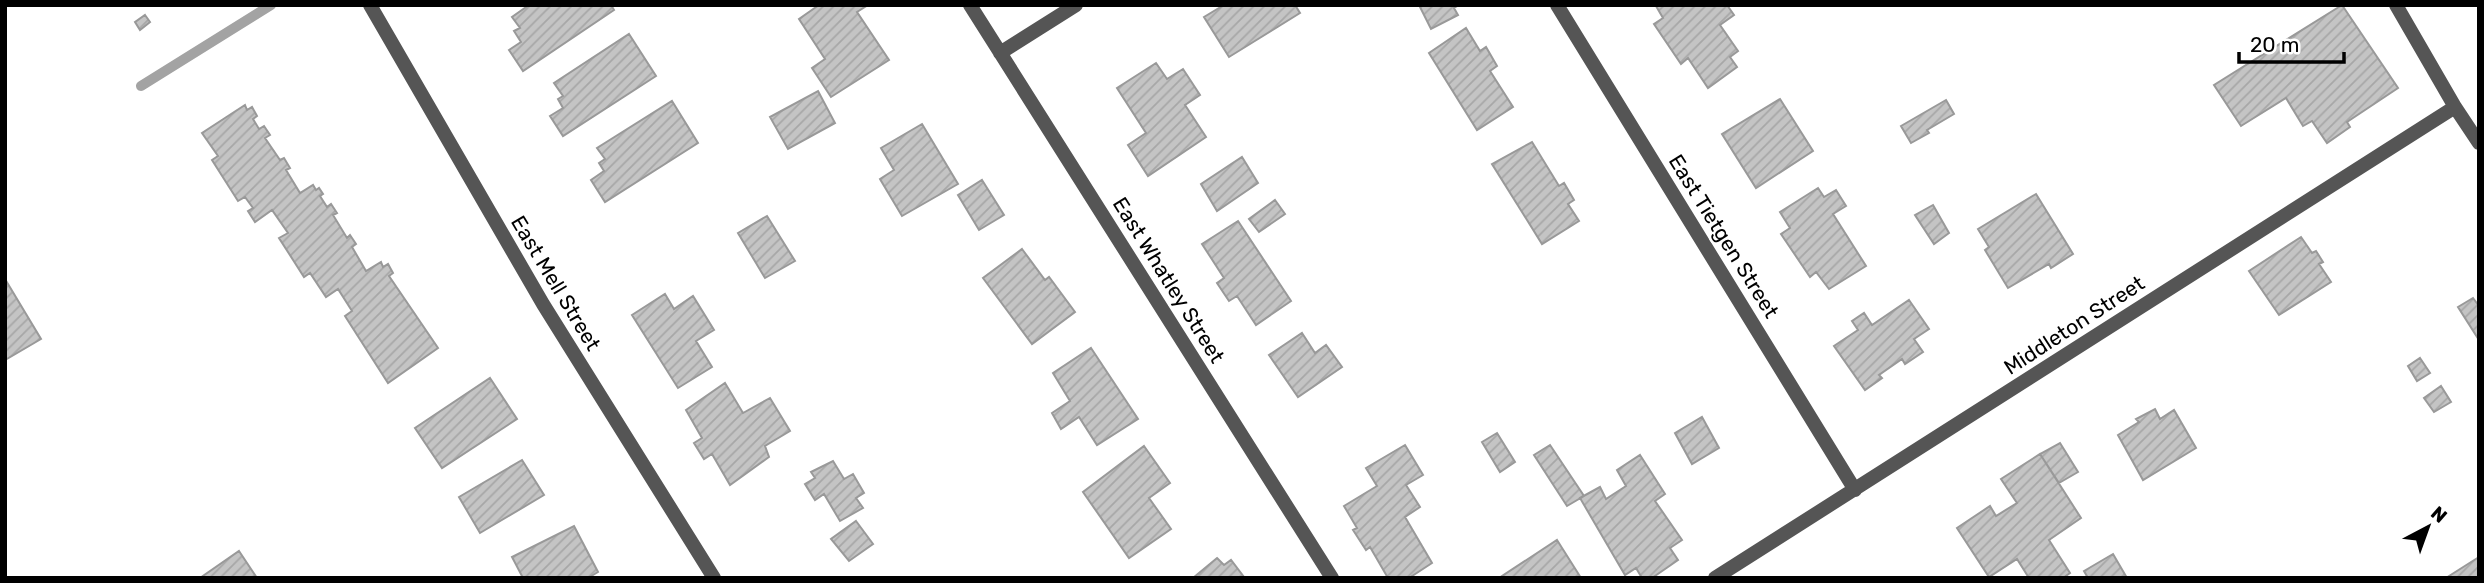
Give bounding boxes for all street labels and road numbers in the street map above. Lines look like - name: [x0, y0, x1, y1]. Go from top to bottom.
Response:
- street label: East Tietgen Street: [1664, 150, 1784, 322]
- street label: East Whatley Street: [1108, 193, 1230, 367]
- street label: East Mell Street: [506, 211, 606, 355]
- street label: Middleton Street: [1999, 270, 2149, 380]

